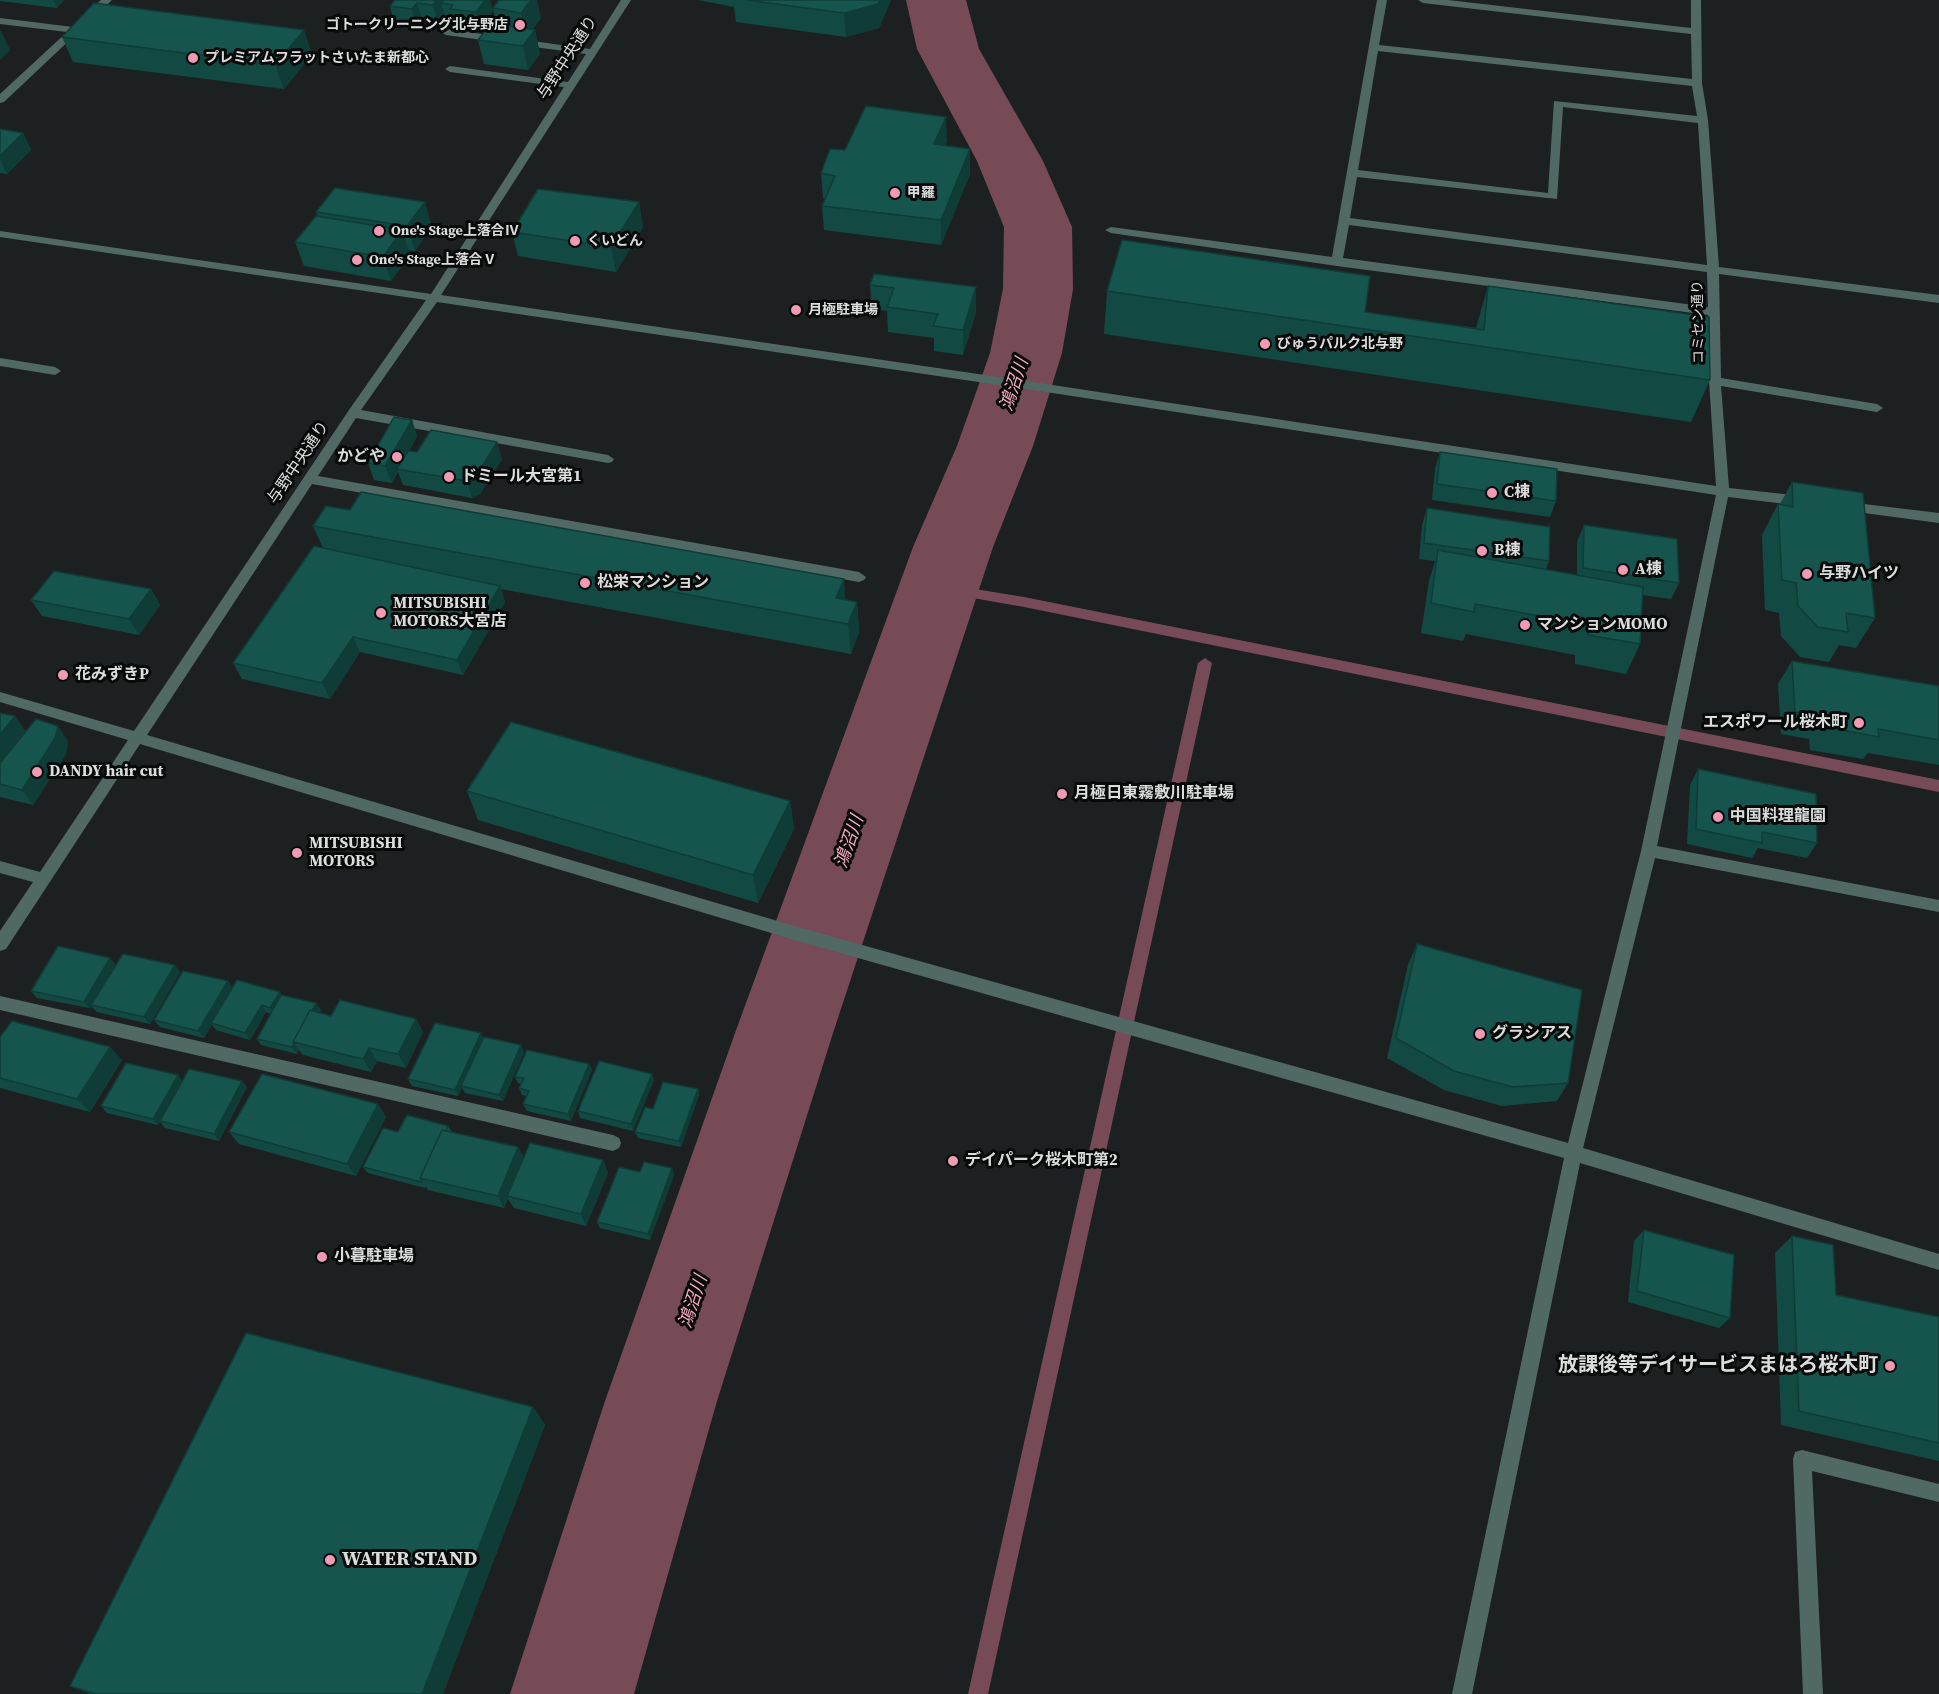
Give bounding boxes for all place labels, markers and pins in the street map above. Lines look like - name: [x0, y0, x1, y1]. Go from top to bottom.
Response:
- place label: ゴトークリーニング北与野店: [326, 17, 508, 33]
- marker: ゴトークリーニング北与野店: [513, 18, 527, 32]
- place label: プレミアムフラットさいたま新都心: [205, 50, 429, 66]
- marker: プレミアムフラットさいたま新都心: [186, 51, 200, 65]
- place label: 甲羅: [907, 185, 935, 201]
- marker: 甲羅: [888, 186, 902, 200]
- place label: One's Stage上落合Ⅳ: [391, 223, 519, 239]
- marker: One's Stage上落合Ⅳ: [372, 224, 386, 238]
- place label: くいどん: [587, 233, 643, 249]
- marker: くいどん: [568, 234, 582, 248]
- place label: One's Stage上落合Ⅴ: [369, 252, 497, 268]
- marker: One's Stage上落合Ⅴ: [350, 253, 364, 267]
- place label: 月極駐車場: [808, 302, 878, 318]
- marker: 月極駐車場: [789, 303, 803, 317]
- place label: びゅうパルク北与野: [1277, 336, 1403, 352]
- marker: びゅうパルク北与野: [1258, 337, 1272, 351]
- place label: かどや: [337, 447, 385, 467]
- marker: かどや: [390, 450, 404, 464]
- place label: ドミール大宮第1: [461, 467, 582, 487]
- marker: ドミール大宮第1: [442, 470, 456, 484]
- place label: C棟: [1504, 483, 1530, 503]
- marker: C棟: [1485, 486, 1499, 500]
- place label: B棟: [1494, 541, 1520, 561]
- marker: B棟: [1475, 544, 1489, 558]
- place label: A棟: [1635, 560, 1662, 580]
- marker: A棟: [1616, 563, 1630, 577]
- place label: 与野ハイツ: [1819, 564, 1899, 584]
- marker: 与野ハイツ: [1800, 567, 1814, 581]
- place label: 松栄マンション: [597, 573, 709, 593]
- marker: 松栄マンション: [578, 576, 592, 590]
- place label: MITSUBISHI MOTORS大宮店: [393, 594, 506, 632]
- marker: MITSUBISHI MOTORS大宮店: [374, 606, 388, 620]
- place label: マンションMOMO: [1537, 615, 1667, 635]
- marker: マンションMOMO: [1518, 618, 1532, 632]
- place label: 花みずきP: [75, 665, 149, 685]
- marker: 花みずきP: [56, 668, 70, 682]
- place label: エスポワール桜木町: [1703, 713, 1847, 733]
- marker: エスポワール桜木町: [1852, 716, 1866, 730]
- place label: DANDY hair cut: [49, 762, 163, 782]
- marker: DANDY hair cut: [30, 765, 44, 779]
- place label: 月極日東霧敷川駐車場: [1074, 784, 1234, 804]
- marker: 月極日東霧敷川駐車場: [1055, 787, 1069, 801]
- place label: 中国料理龍園: [1730, 807, 1826, 827]
- marker: 中国料理龍園: [1711, 810, 1725, 824]
- place label: MITSUBISHI MOTORS: [309, 834, 403, 872]
- marker: MITSUBISHI MOTORS: [290, 846, 304, 860]
- place label: グラシアス: [1492, 1024, 1572, 1044]
- marker: グラシアス: [1473, 1027, 1487, 1041]
- place label: デイパーク桜木町第2: [965, 1151, 1118, 1171]
- marker: デイパーク桜木町第2: [946, 1154, 960, 1168]
- place label: 小暮駐車場: [334, 1247, 414, 1267]
- marker: 小暮駐車場: [315, 1250, 329, 1264]
- place label: 放課後等デイサービスまはろ桜木町: [1558, 1354, 1878, 1378]
- marker: 放課後等デイサービスまはろ桜木町: [1883, 1359, 1897, 1373]
- place label: WATER STAND: [342, 1548, 477, 1572]
- marker: WATER STAND: [323, 1553, 337, 1567]

